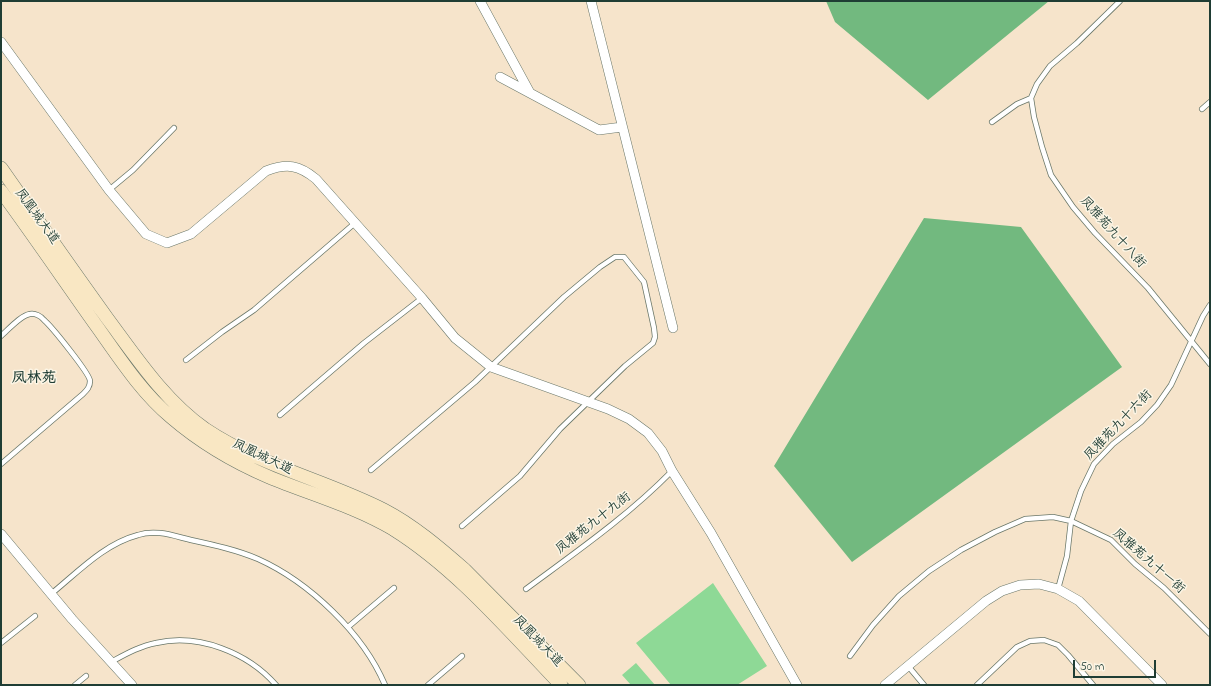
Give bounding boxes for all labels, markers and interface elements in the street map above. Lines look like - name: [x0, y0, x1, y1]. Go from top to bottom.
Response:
- street label: 凤凰城大道: [11, 186, 61, 248]
- street label: 凤雅苑九十八街: [1076, 194, 1148, 272]
- district label: 凤林苑: [12, 371, 56, 389]
- street label: 凤雅苑九十六街: [1082, 388, 1156, 464]
- street label: 凤凰城大道: [229, 437, 295, 479]
- street label: 凤雅苑九十九街: [553, 490, 635, 558]
- street label: 凤雅苑九十一街: [1109, 526, 1187, 598]
- street label: 凤凰城大道: [509, 613, 565, 671]
- scale bar: [1075, 652, 1158, 678]
- text: 50 m: [1080, 658, 1104, 676]

